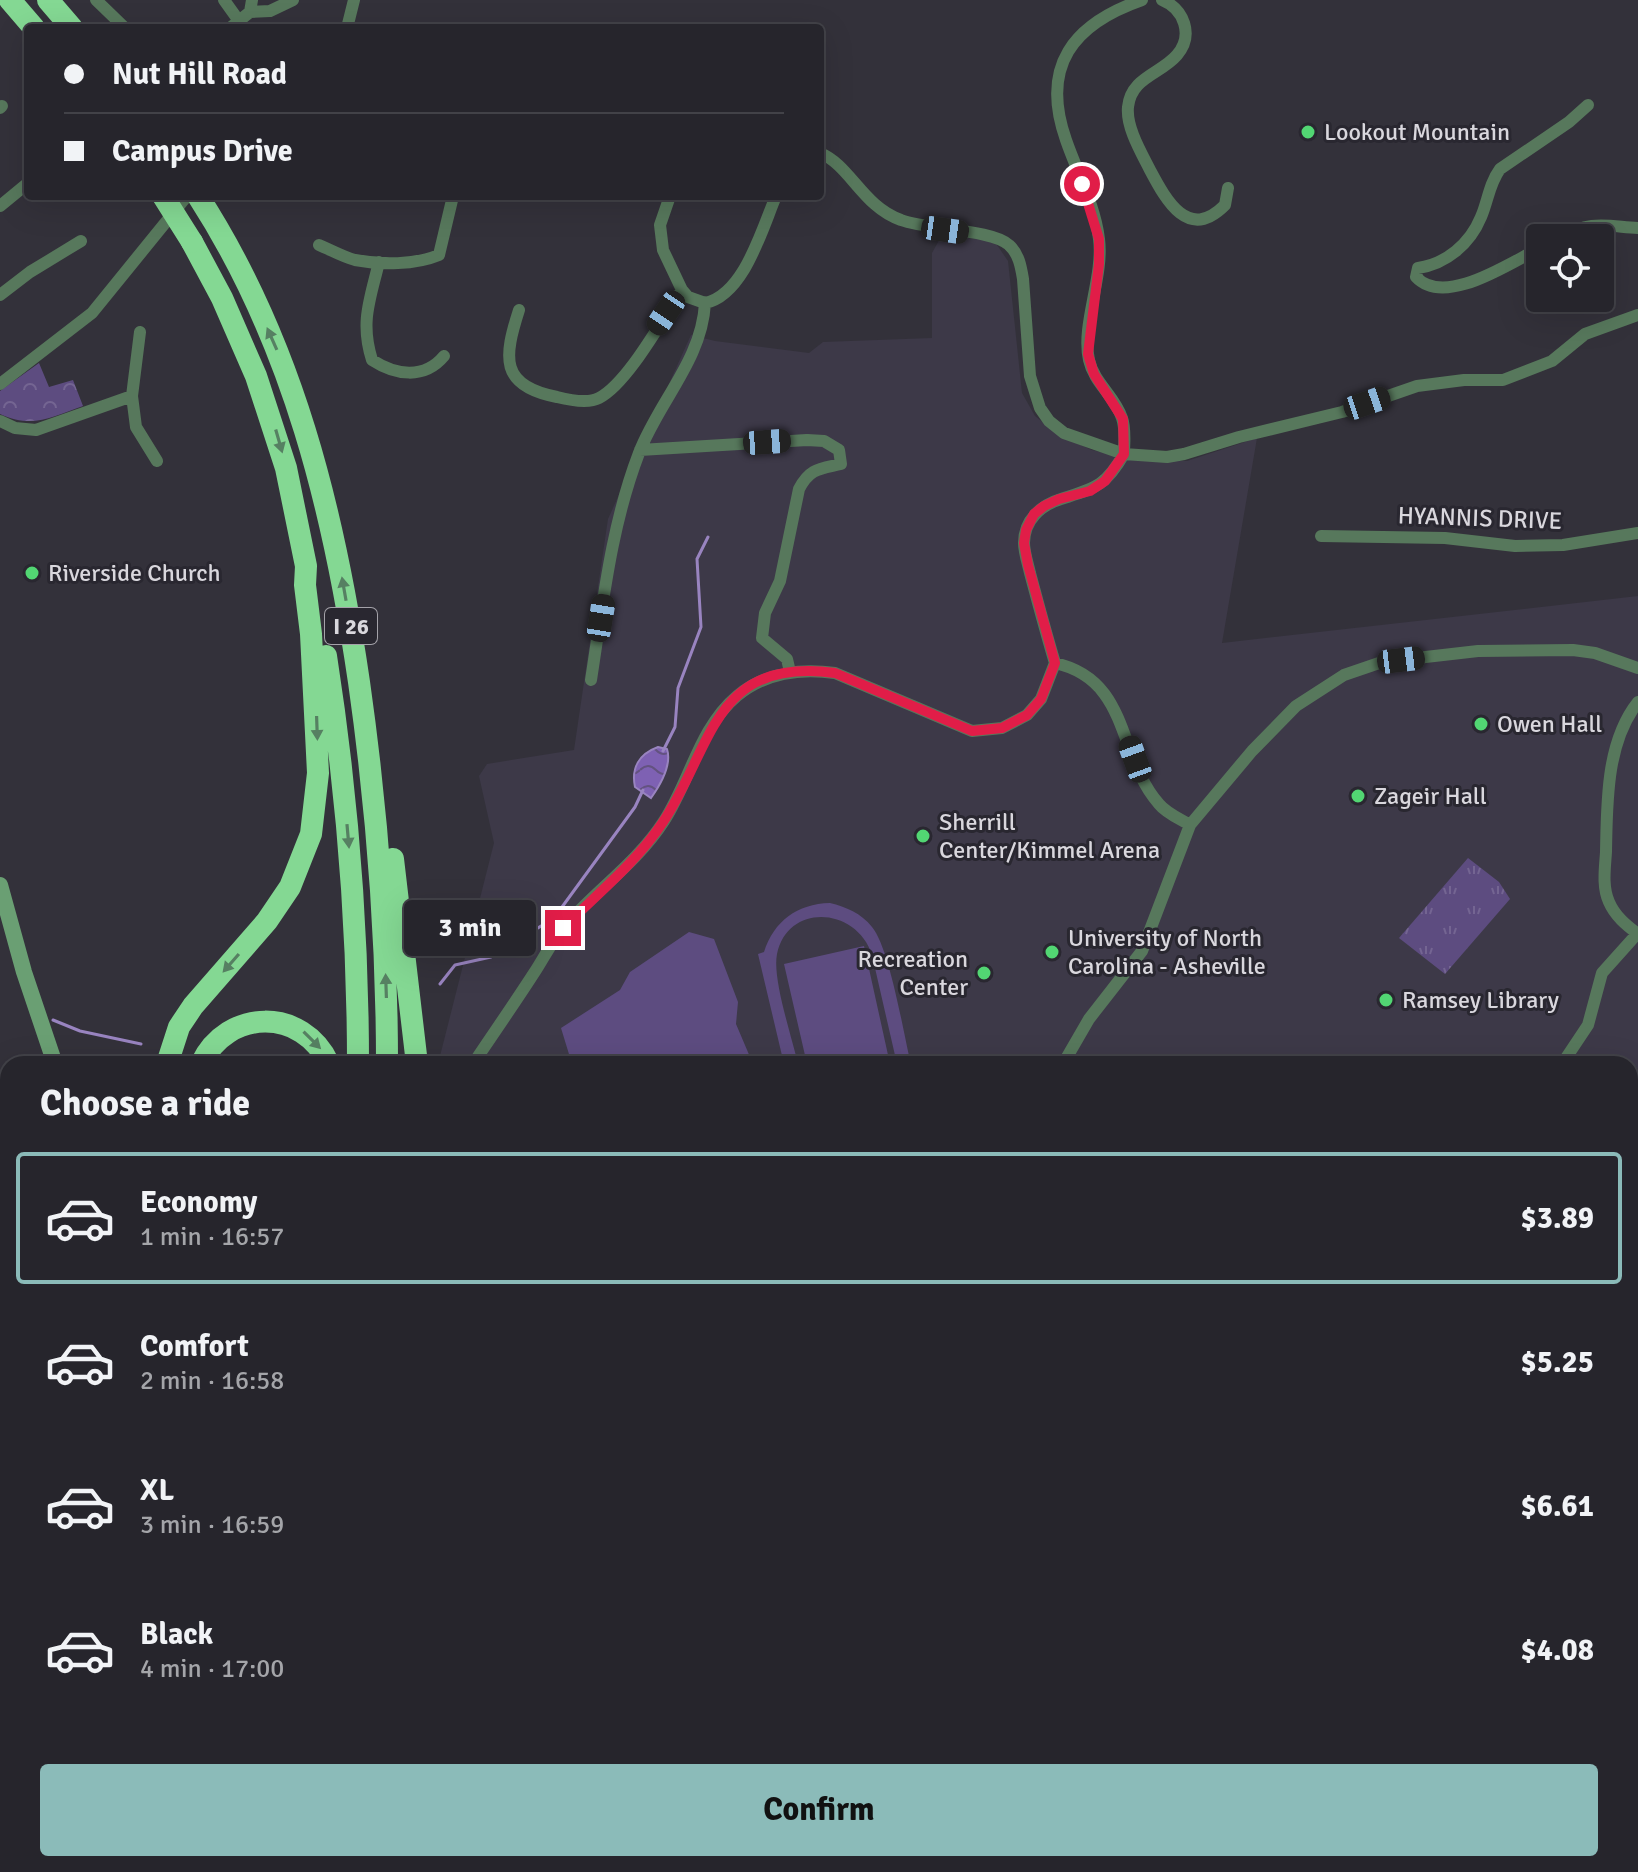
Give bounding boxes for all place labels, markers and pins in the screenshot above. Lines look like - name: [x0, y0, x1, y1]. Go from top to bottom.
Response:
- place label: Lookout Mountain: [1324, 117, 1510, 147]
- marker: Lookout Mountain: [1299, 123, 1317, 141]
- place label: Riverside Church: [48, 558, 221, 588]
- marker: Riverside Church: [23, 564, 41, 582]
- place label: Owen Hall: [1497, 709, 1602, 739]
- marker: Owen Hall: [1472, 715, 1490, 733]
- place label: Zageir Hall: [1374, 781, 1487, 811]
- marker: Zageir Hall: [1349, 787, 1367, 805]
- place label: Sherrill Center/Kimmel Arena: [939, 807, 1160, 865]
- marker: Sherrill Center/Kimmel Arena: [914, 827, 932, 845]
- place label: University of North Carolina - Asheville: [1068, 923, 1266, 981]
- marker: University of North Carolina - Asheville: [1043, 943, 1061, 961]
- place label: Recreation Center: [858, 944, 968, 1002]
- marker: Recreation Center: [975, 964, 993, 982]
- place label: Ramsey Library: [1402, 985, 1559, 1015]
- marker: Ramsey Library: [1377, 991, 1395, 1009]

